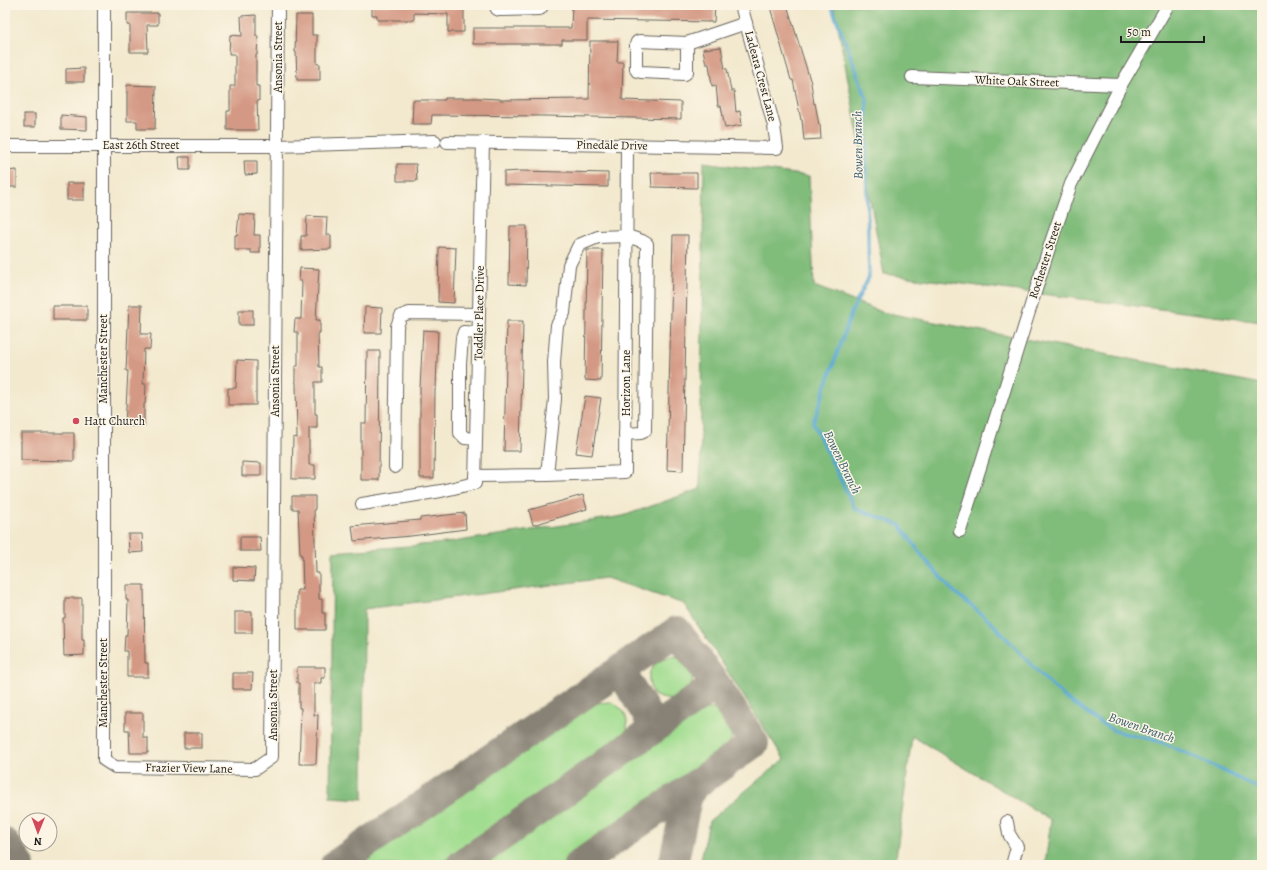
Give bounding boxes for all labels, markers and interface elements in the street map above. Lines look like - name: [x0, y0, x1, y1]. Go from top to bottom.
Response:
- scale bar: [1121, 18, 1204, 44]
- street label: Ansonia Street: [270, 21, 286, 94]
- text: 50 m: [1127, 24, 1151, 40]
- street label: Ladeara Crest Lane: [741, 29, 781, 123]
- street label: White Oak Street: [974, 71, 1059, 90]
- water label: Bowen Branch: [848, 110, 867, 180]
- street label: Pinedale Drive: [576, 136, 648, 154]
- street label: East 26th Street: [102, 137, 180, 153]
- street label: Rochester Street: [1025, 219, 1065, 301]
- street label: Toddler Place Drive: [470, 266, 488, 360]
- street label: Manchester Street: [95, 314, 111, 404]
- street label: Ansonia Street: [267, 345, 283, 418]
- street label: Horizon Lane: [618, 350, 634, 416]
- place label: Hatt Church: [84, 413, 146, 429]
- marker: Hatt Church: [71, 416, 81, 426]
- water label: Bowen Branch: [820, 428, 865, 497]
- street label: Manchester Street: [95, 638, 111, 728]
- street label: Ansonia Street: [265, 669, 281, 742]
- water label: Bowen Branch: [1107, 708, 1177, 747]
- street label: Frazier View Lane: [145, 759, 233, 777]
- north arrow: [18, 812, 58, 852]
- text: N: [34, 834, 42, 849]

